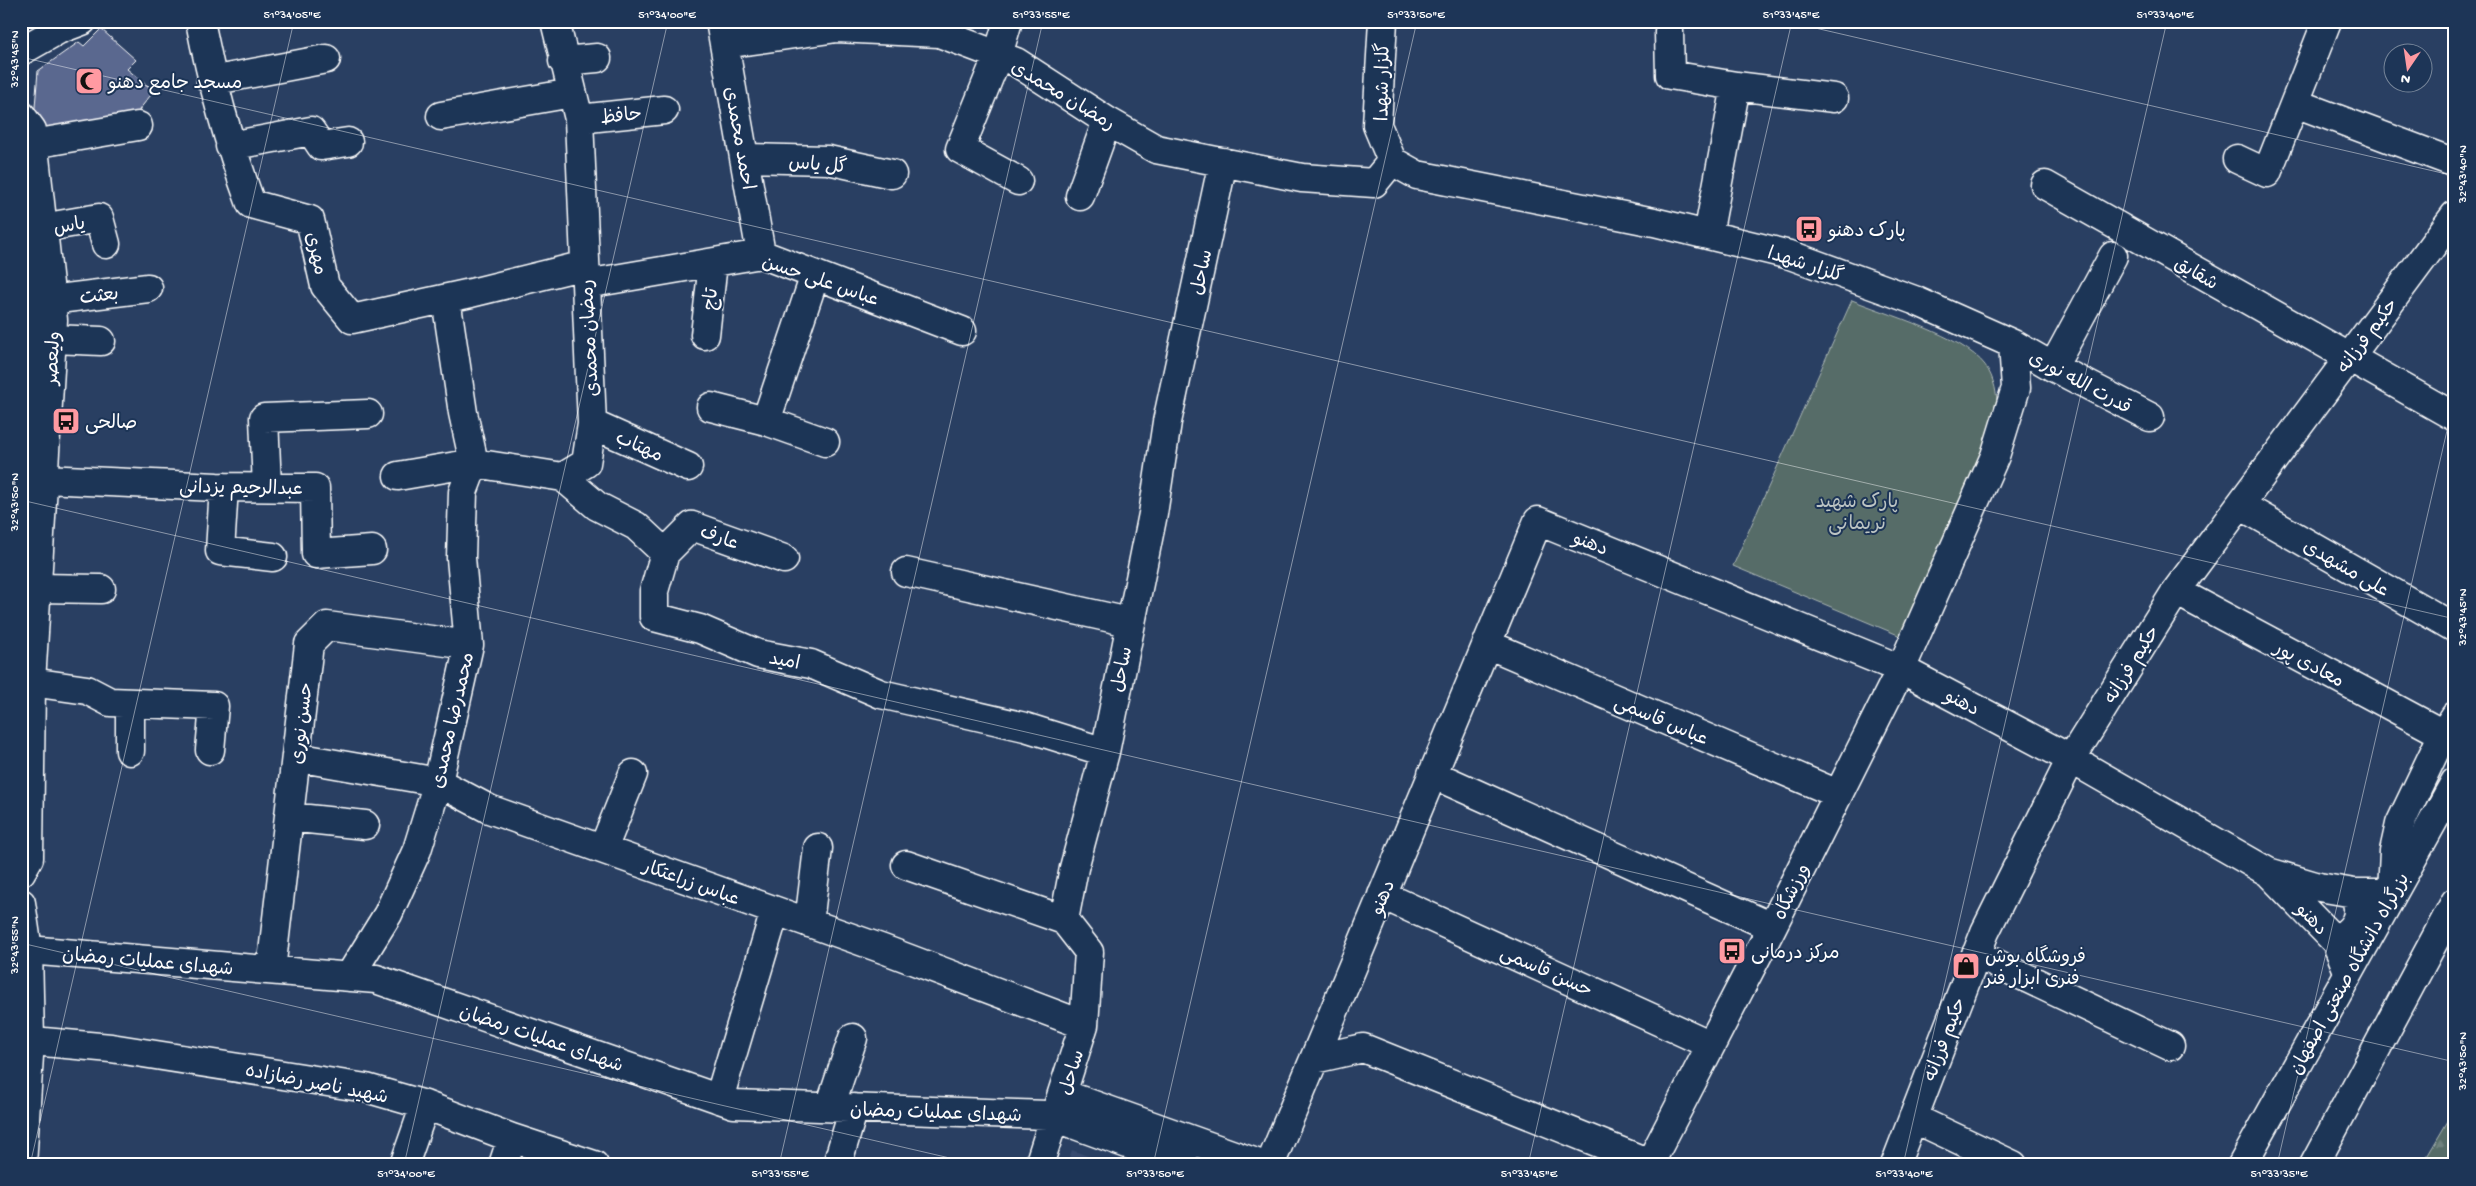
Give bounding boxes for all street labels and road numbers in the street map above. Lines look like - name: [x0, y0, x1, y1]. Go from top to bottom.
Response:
- street label: گلزار شهدا: [1370, 43, 1397, 121]
- street label: رمضان محمدی: [1006, 57, 1118, 137]
- street label: احمد محمدی: [717, 85, 758, 192]
- street label: حافظ: [599, 104, 643, 131]
- street label: گل یاس: [788, 150, 848, 180]
- street label: یاس: [52, 213, 87, 242]
- street label: مهری: [299, 230, 331, 277]
- street label: گلزار شهدا: [1764, 241, 1846, 289]
- street label: ساحل: [1187, 248, 1219, 298]
- street label: عباس علی حسن: [758, 252, 881, 313]
- street label: شقایق: [2169, 253, 2221, 297]
- street label: رمضان محمدی: [577, 279, 606, 397]
- street label: بعثت: [79, 284, 120, 311]
- street label: تاج: [700, 287, 725, 312]
- street label: حکیم فرزانه: [2333, 295, 2405, 379]
- street label: ولیعصر: [42, 331, 67, 388]
- street label: قدرت الله نوری: [2024, 347, 2135, 421]
- street label: مهتاب: [611, 428, 666, 469]
- street label: عبدالرحیم یزدانی: [179, 477, 303, 502]
- street label: عارف: [696, 522, 741, 557]
- street label: دهنو: [1568, 527, 1611, 563]
- street label: علی مشهدی: [2298, 536, 2392, 604]
- street label: حکیم فرزانه: [2100, 622, 2166, 709]
- street label: معادی پور: [2268, 637, 2347, 694]
- street label: ساحل: [1108, 645, 1139, 695]
- street label: امید: [767, 648, 802, 677]
- street label: محمدرضا محمدی: [428, 650, 481, 791]
- street label: حسن نوری: [287, 681, 320, 766]
- street label: دهنو: [1939, 685, 1983, 723]
- street label: عباس قاسمی: [1610, 692, 1711, 752]
- street label: عباس زراعتکار: [637, 855, 742, 912]
- street label: ورزشگاه: [1768, 860, 1817, 924]
- street label: بزرگراه دانشگاه صنعتی اصفهان: [2284, 869, 2416, 1080]
- street label: دهنو: [1366, 877, 1402, 920]
- street label: دهنو: [2289, 899, 2331, 941]
- street label: حسن قاسمی: [1496, 943, 1595, 1004]
- street label: شهدای عملیات رمضان: [61, 945, 234, 982]
- street label: حکیم فرزانه: [1920, 995, 1973, 1086]
- street label: شهدای عملیات رمضان: [456, 1001, 626, 1079]
- street label: ساحل: [1056, 1048, 1091, 1098]
- street label: شهید ناصر رضازاده: [243, 1060, 390, 1111]
- street label: شهدای عملیات رمضان: [850, 1100, 1022, 1129]

